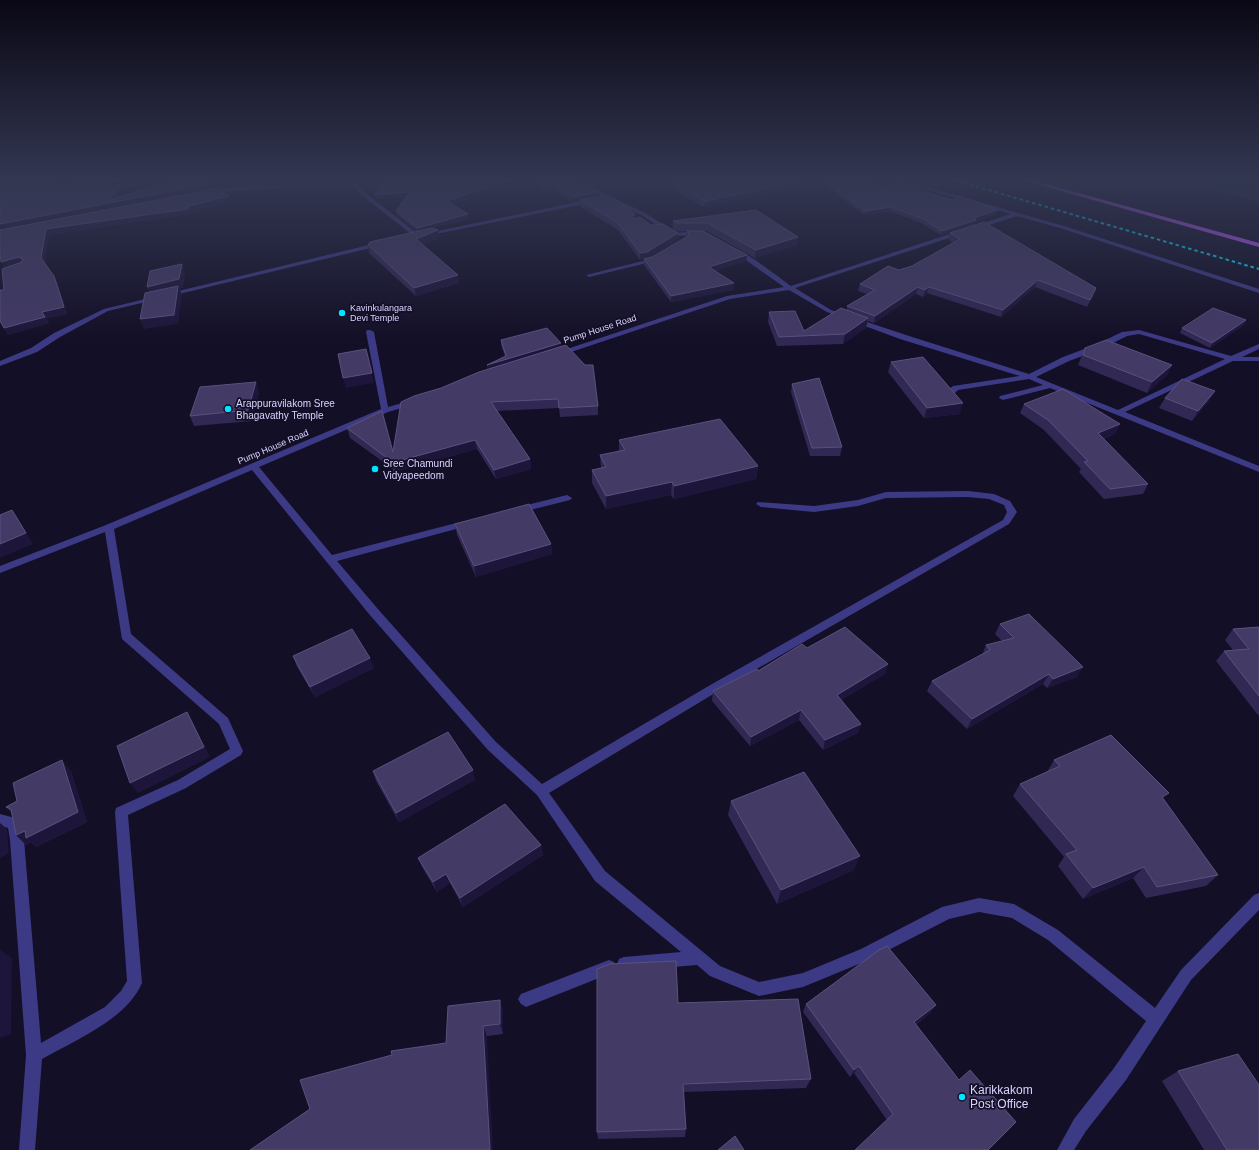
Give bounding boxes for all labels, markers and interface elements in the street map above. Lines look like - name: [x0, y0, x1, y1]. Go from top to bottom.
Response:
- place label: Kavinkulangara Devi Temple: [350, 303, 412, 323]
- marker: Kavinkulangara Devi Temple: [337, 308, 347, 318]
- street label: Pump House Road: [562, 312, 638, 346]
- place label: Arappuravilakom Sree Bhagavathy Temple: [236, 398, 335, 421]
- marker: Arappuravilakom Sree Bhagavathy Temple: [223, 404, 233, 414]
- street label: Pump House Road: [236, 428, 310, 466]
- place label: Sree Chamundi Vidyapeedom: [383, 458, 452, 481]
- marker: Sree Chamundi Vidyapeedom: [370, 464, 380, 474]
- place label: Karikkakom Post Office: [970, 1083, 1033, 1111]
- marker: Karikkakom Post Office: [957, 1092, 967, 1102]

